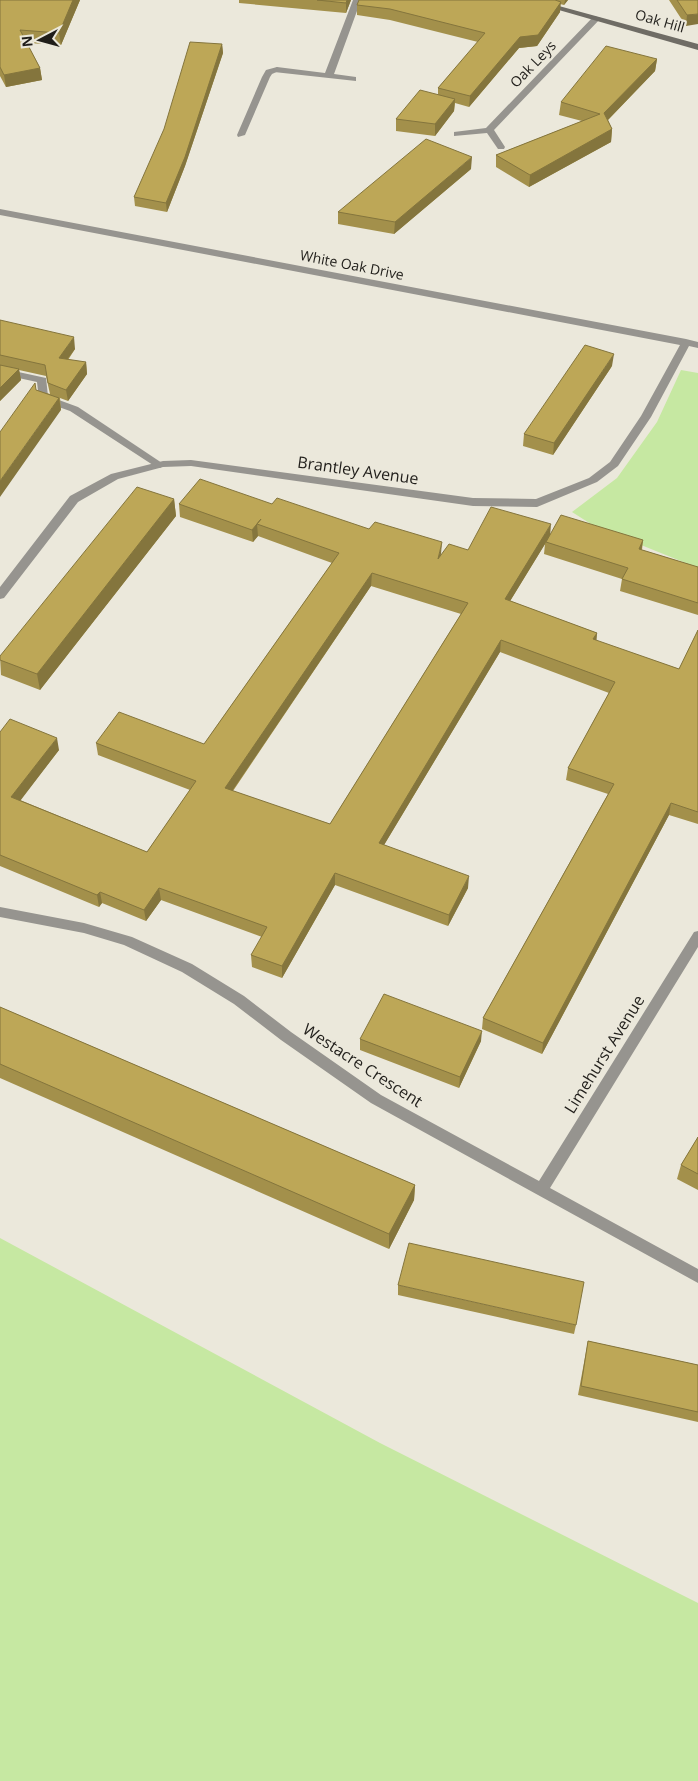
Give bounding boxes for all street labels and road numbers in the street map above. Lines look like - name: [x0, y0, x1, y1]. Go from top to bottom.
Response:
- street label: Oak Hill: [633, 4, 687, 37]
- street label: Oak Leys: [505, 36, 560, 91]
- street label: White Oak Drive: [299, 245, 406, 284]
- street label: Brantley Avenue: [296, 451, 420, 489]
- street label: Limehurst Avenue: [559, 991, 649, 1117]
- street label: Westacre Crescent: [299, 1018, 427, 1112]

